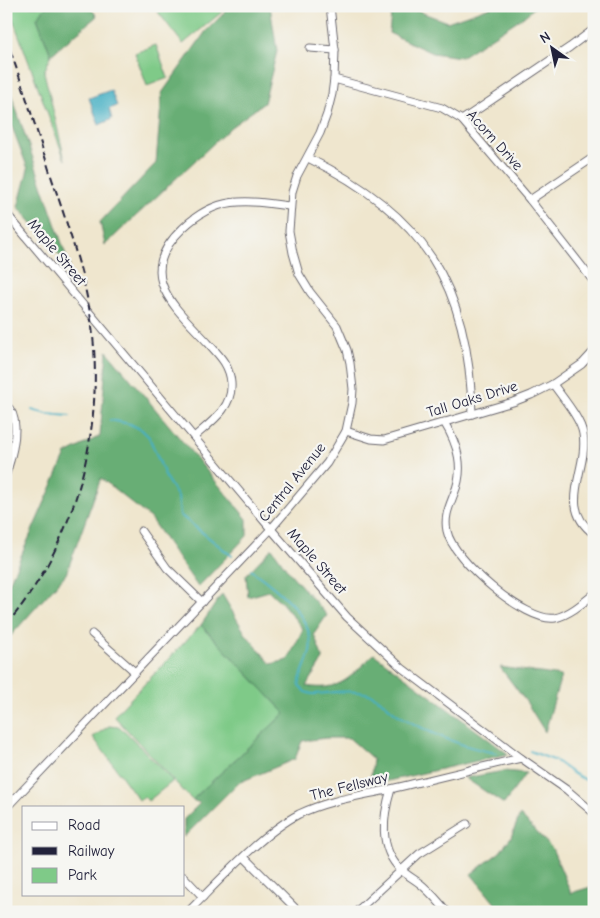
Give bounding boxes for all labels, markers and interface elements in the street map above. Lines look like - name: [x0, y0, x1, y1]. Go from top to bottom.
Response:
- north arrow: [528, 22, 578, 72]
- text: N: [537, 28, 554, 47]
- street label: Acorn Drive: [463, 106, 527, 174]
- street label: Maple Street: [24, 215, 91, 290]
- street label: Tall Oaks Drive: [424, 377, 520, 421]
- street label: Central Avenue: [255, 438, 330, 525]
- street label: Maple Street: [283, 524, 351, 598]
- street label: The Fellsway: [308, 768, 390, 804]
- legend: [22, 806, 185, 896]
- text: Road: [68, 816, 100, 834]
- text: Railway: [68, 842, 115, 860]
- text: Park: [68, 866, 97, 884]

